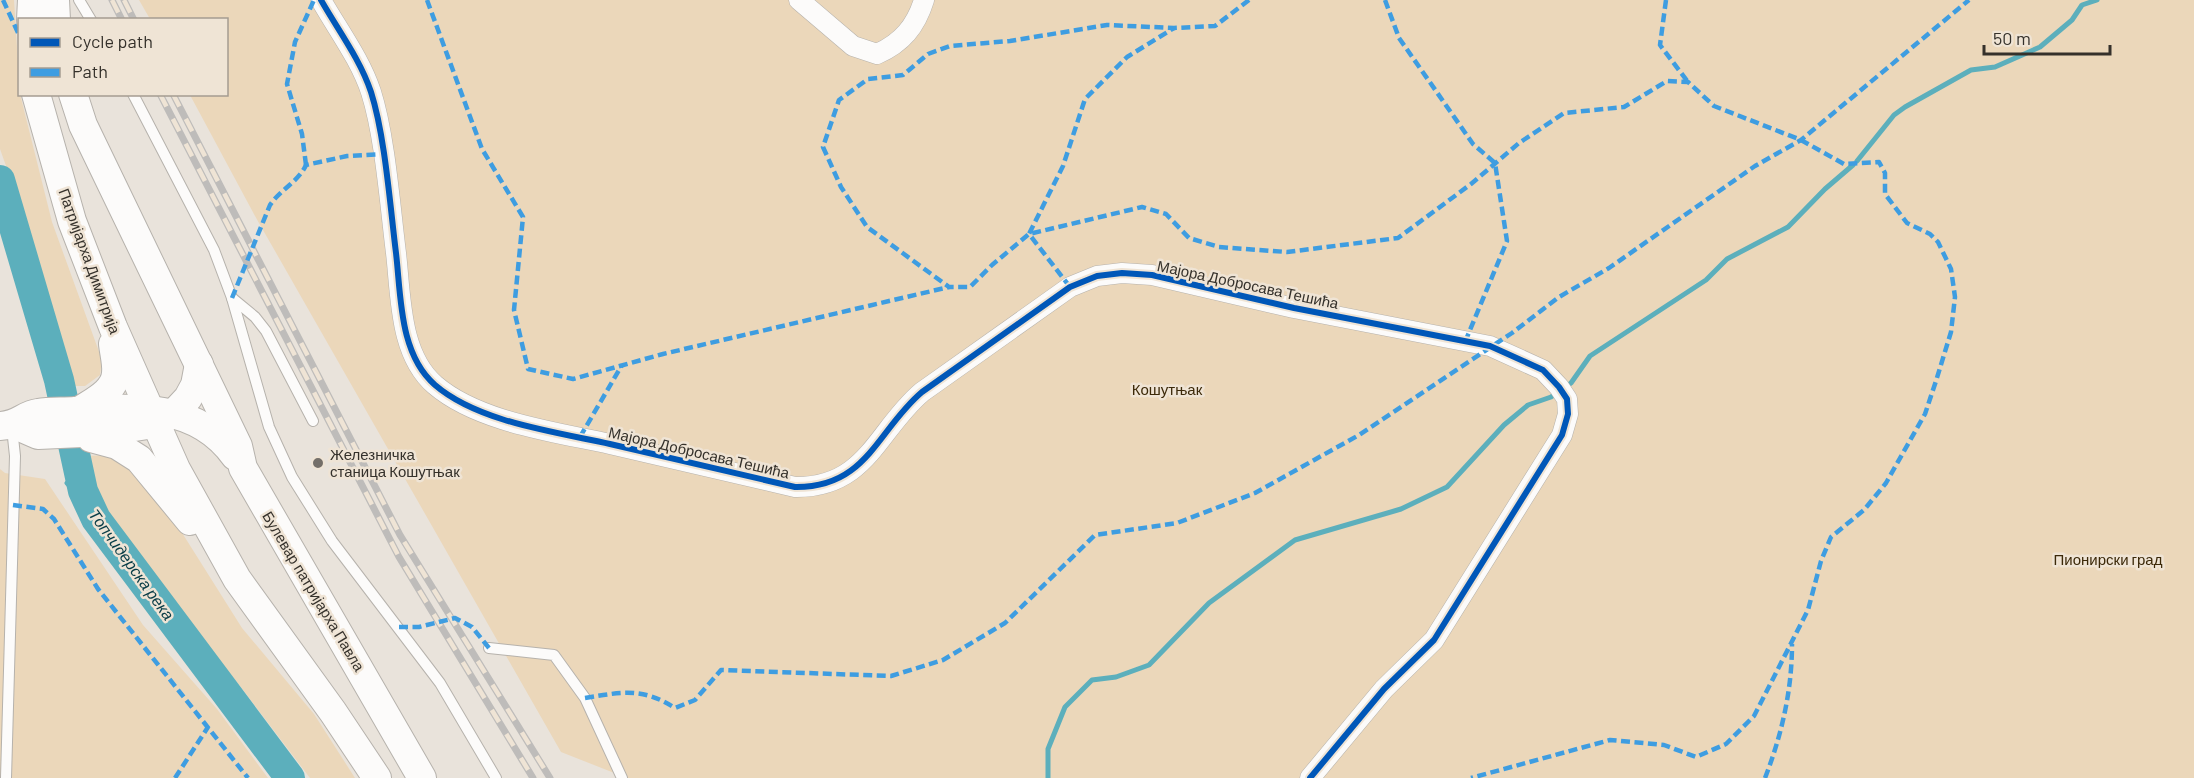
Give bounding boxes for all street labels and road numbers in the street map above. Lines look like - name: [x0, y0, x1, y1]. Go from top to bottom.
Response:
- street label: Патријарха Димитрија: [55, 186, 125, 337]
- street label: Мајора Добросава Тешића: [1156, 256, 1341, 312]
- street label: Мајора Добросава Тешића: [607, 422, 792, 482]
- street label: Булевар патријарха Павла: [259, 508, 369, 675]

